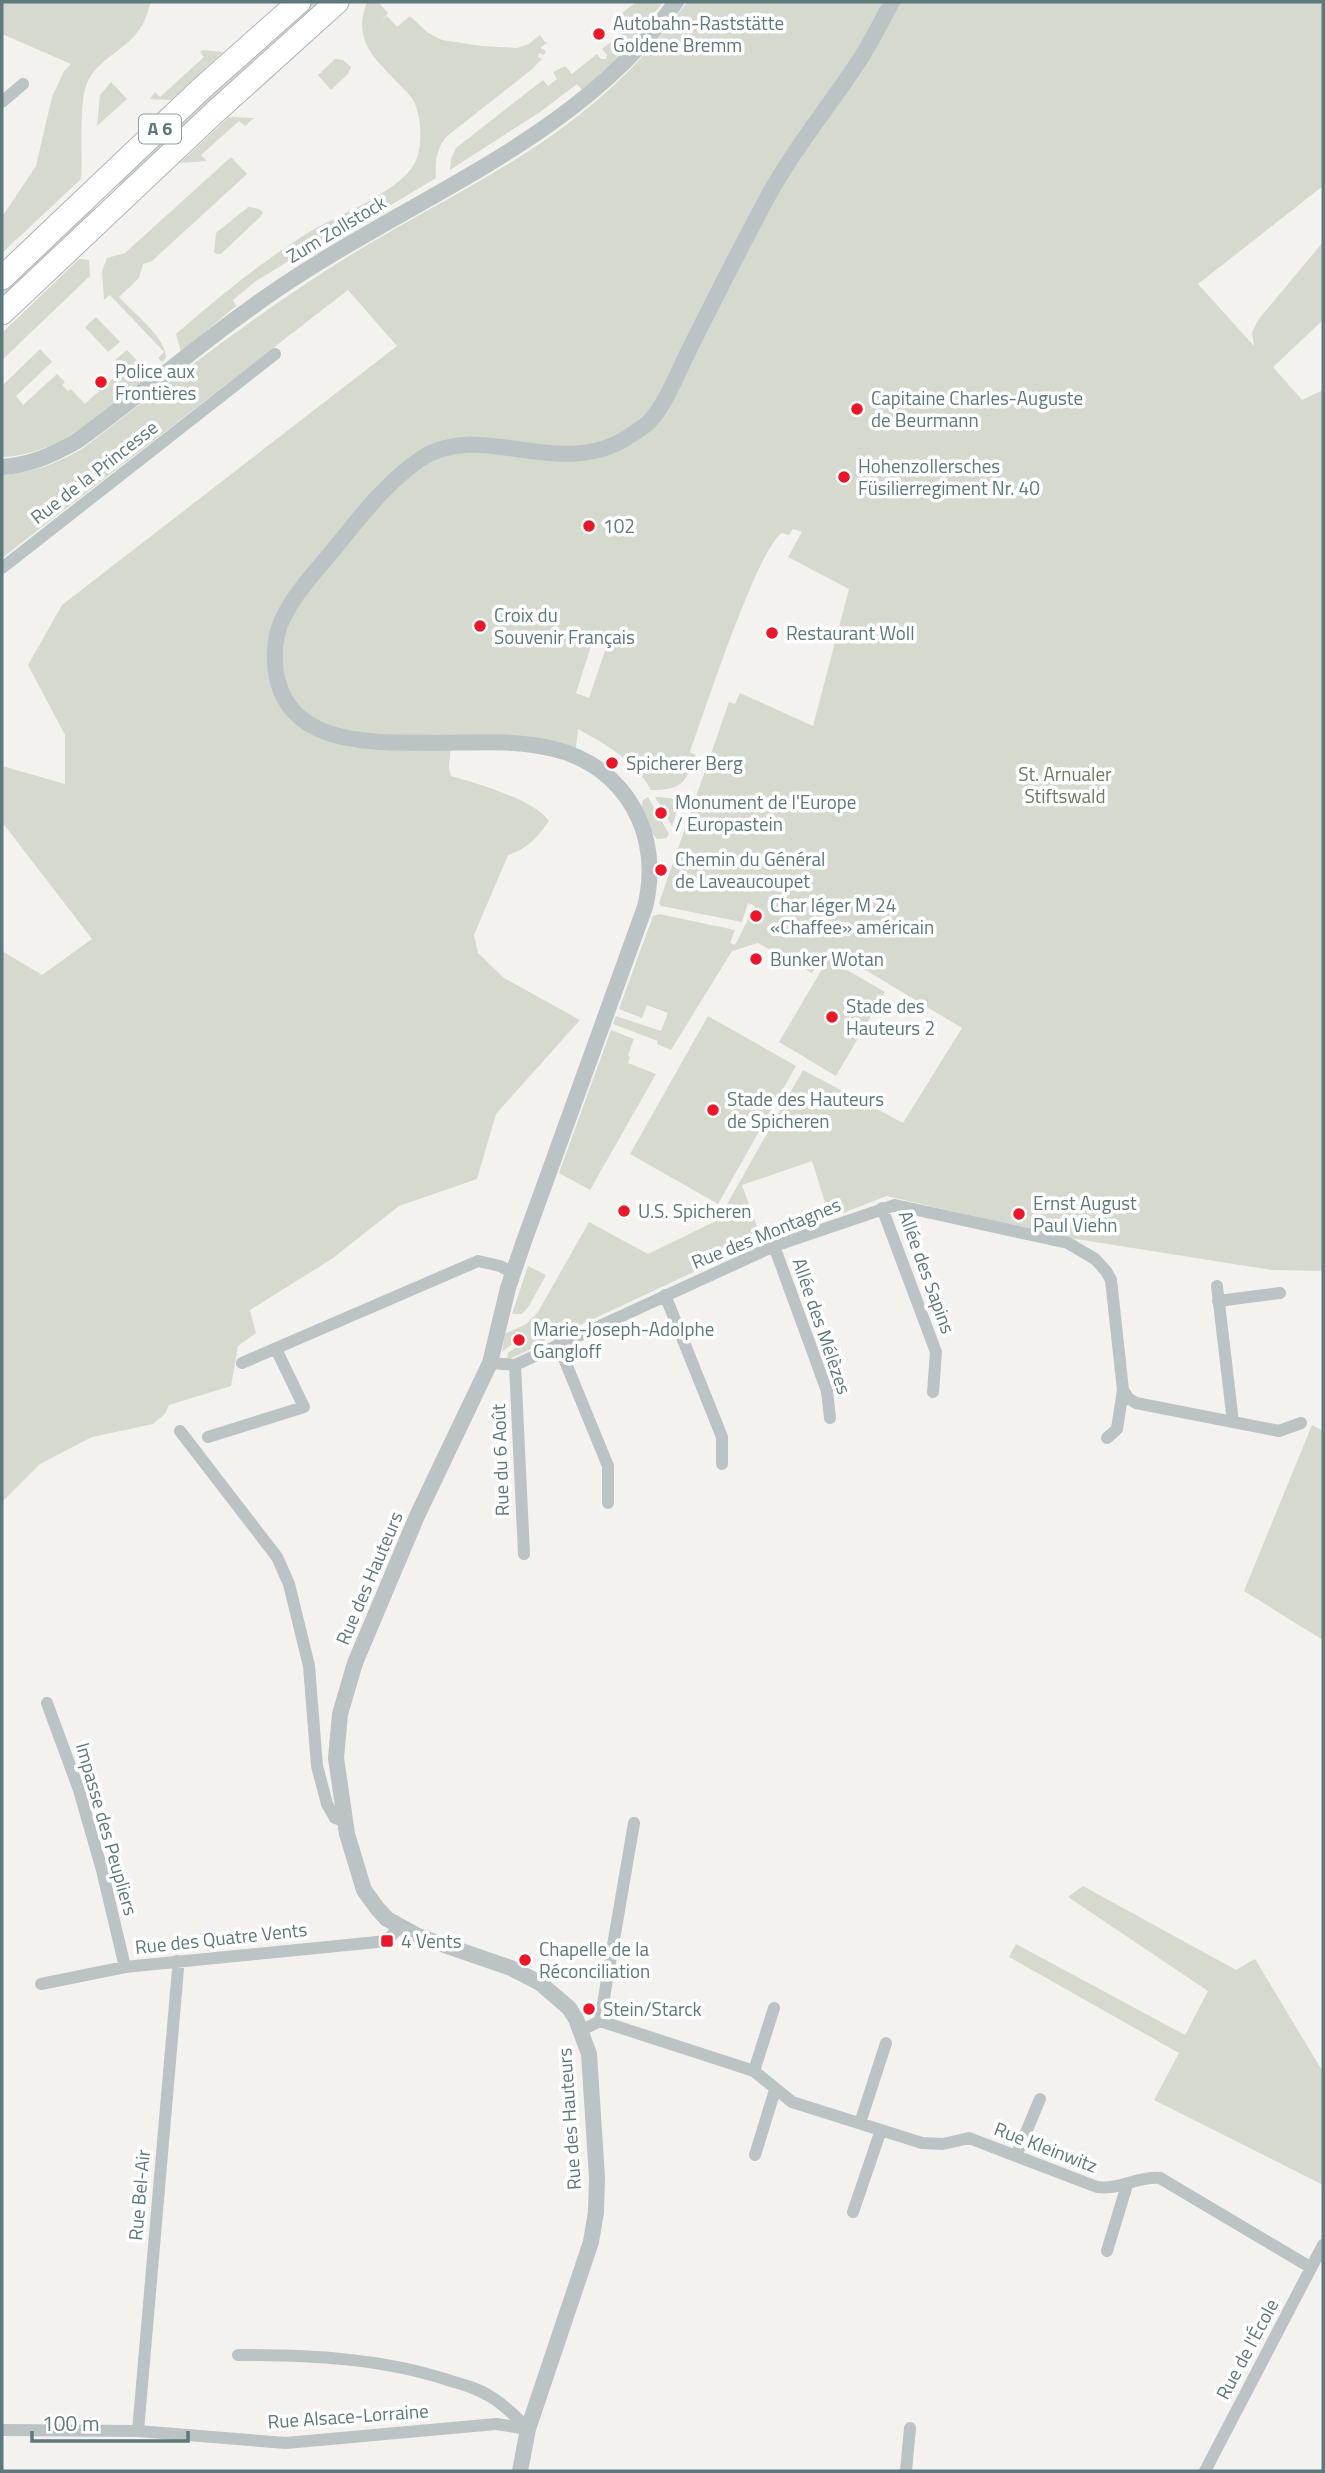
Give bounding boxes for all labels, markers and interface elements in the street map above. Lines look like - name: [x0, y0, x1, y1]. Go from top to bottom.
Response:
- place label: Autobahn-Raststätte Goldene Bremm: [613, 8, 784, 59]
- marker: Autobahn-Raststätte Goldene Bremm: [591, 26, 607, 42]
- road number: A 6: [139, 114, 181, 144]
- street label: Zum Zollstock: [280, 187, 391, 270]
- place label: Police aux Frontières: [115, 356, 197, 407]
- marker: Police aux Frontières: [93, 374, 109, 390]
- place label: Capitaine Charles-Auguste de Beurmann: [871, 383, 1083, 434]
- marker: Capitaine Charles-Auguste de Beurmann: [849, 401, 865, 417]
- street label: Rue de la Princesse: [24, 413, 164, 531]
- place label: Hohenzollersches Füsilierregiment Nr. 40: [858, 451, 1040, 502]
- marker: Hohenzollersches Füsilierregiment Nr. 40: [836, 469, 852, 485]
- place label: 102: [603, 511, 635, 540]
- marker: 102: [581, 518, 597, 534]
- place label: Croix du Souvenir Français: [494, 600, 635, 651]
- marker: Croix du Souvenir Français: [472, 618, 488, 634]
- place label: Restaurant Woll: [786, 618, 915, 647]
- marker: Restaurant Woll: [764, 625, 780, 641]
- place label: Spicherer Berg: [626, 748, 743, 777]
- marker: Spicherer Berg: [604, 755, 620, 771]
- park label: St. Arnualer Stiftswald: [1018, 759, 1112, 810]
- place label: Monument de l'Europe / Europastein: [675, 787, 856, 838]
- marker: Monument de l'Europe / Europastein: [653, 805, 669, 821]
- place label: Chemin du Général de Laveaucoupet: [675, 844, 825, 895]
- marker: Chemin du Général de Laveaucoupet: [653, 862, 669, 878]
- place label: Char léger M 24 «Chaffee» américain: [770, 890, 934, 941]
- marker: Char léger M 24 «Chaffee» américain: [748, 908, 764, 924]
- place label: Bunker Wotan: [770, 944, 884, 973]
- marker: Bunker Wotan: [748, 951, 764, 967]
- place label: Stade des Hauteurs 2: [846, 991, 935, 1042]
- marker: Stade des Hauteurs 2: [824, 1009, 840, 1025]
- place label: Stade des Hauteurs de Spicheren: [727, 1084, 884, 1135]
- marker: Stade des Hauteurs de Spicheren: [705, 1102, 721, 1118]
- place label: Ernst August Paul Viehn: [1033, 1188, 1137, 1239]
- street label: Rue des Montagnes: [687, 1189, 845, 1276]
- place label: U.S. Spicheren: [638, 1196, 751, 1225]
- marker: U.S. Spicheren: [616, 1203, 632, 1219]
- street label: Allée des Sapins: [892, 1206, 963, 1338]
- marker: Ernst August Paul Viehn: [1011, 1206, 1027, 1222]
- street label: Allée des Mélèzes: [786, 1254, 859, 1398]
- place label: Marie-Joseph-Adolphe Gangloff: [533, 1314, 714, 1365]
- marker: Marie-Joseph-Adolphe Gangloff: [511, 1332, 527, 1348]
- street label: Rue du 6 Août: [483, 1403, 516, 1517]
- street label: Rue des Hauteurs: [327, 1506, 410, 1649]
- street label: Impasse des Peupliers: [69, 1739, 146, 1919]
- street label: Rue des Quatre Vents: [133, 1914, 309, 1961]
- place label: 4 Vents: [401, 1926, 462, 1955]
- marker: 4 Vents: [379, 1933, 395, 1949]
- place label: Chapelle de la Réconciliation: [539, 1934, 650, 1985]
- marker: Chapelle de la Réconciliation: [517, 1952, 533, 1968]
- place label: Stein/Starck: [603, 1994, 702, 2023]
- marker: Stein/Starck: [581, 2001, 597, 2017]
- street label: Rue des Hauteurs: [549, 2047, 588, 2191]
- street label: Rue Kleinwitz: [990, 2114, 1102, 2180]
- street label: Rue Bel-Air: [120, 2148, 157, 2242]
- street label: Rue de l'École: [1208, 2293, 1285, 2404]
- street label: Rue Alsace-Lorraine: [266, 2395, 429, 2436]
- scale bar: [32, 2400, 187, 2444]
- text: 100 m: [42, 2407, 99, 2439]

